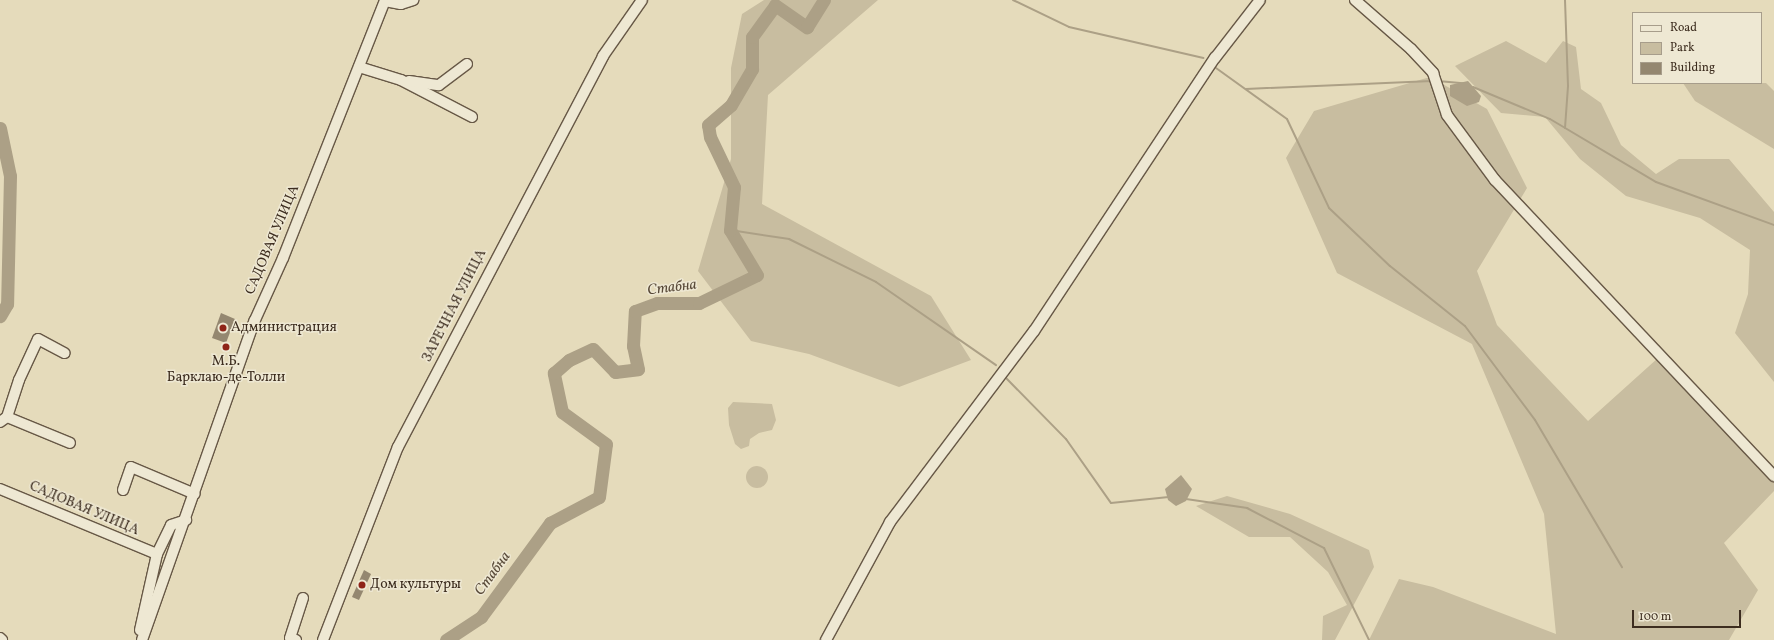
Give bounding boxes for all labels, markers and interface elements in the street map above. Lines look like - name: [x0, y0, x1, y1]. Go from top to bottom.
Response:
- legend: [1632, 12, 1762, 84]
- text: Road: [1670, 20, 1697, 36]
- text: Park: [1670, 40, 1695, 56]
- text: Building: [1670, 60, 1715, 76]
- street label: САДОВАЯ УЛИЦА: [242, 183, 304, 297]
- street label: ЗАРЕЧНАЯ УЛИЦА: [419, 247, 491, 365]
- water label: Стабна: [646, 276, 698, 300]
- place label: Администрация: [231, 320, 337, 336]
- marker: Администрация: [218, 323, 228, 333]
- marker: М.Б. Барклаю-де-Толли: [221, 342, 231, 352]
- place label: М.Б. Барклаю-де-Толли: [167, 354, 285, 386]
- street label: САДОВАЯ УЛИЦА: [27, 478, 141, 540]
- water label: Стабна: [471, 549, 515, 599]
- place label: Дом культуры: [370, 577, 461, 593]
- marker: Дом культуры: [357, 580, 367, 590]
- scale bar: [1634, 602, 1743, 628]
- text: 100 m: [1639, 609, 1671, 625]

